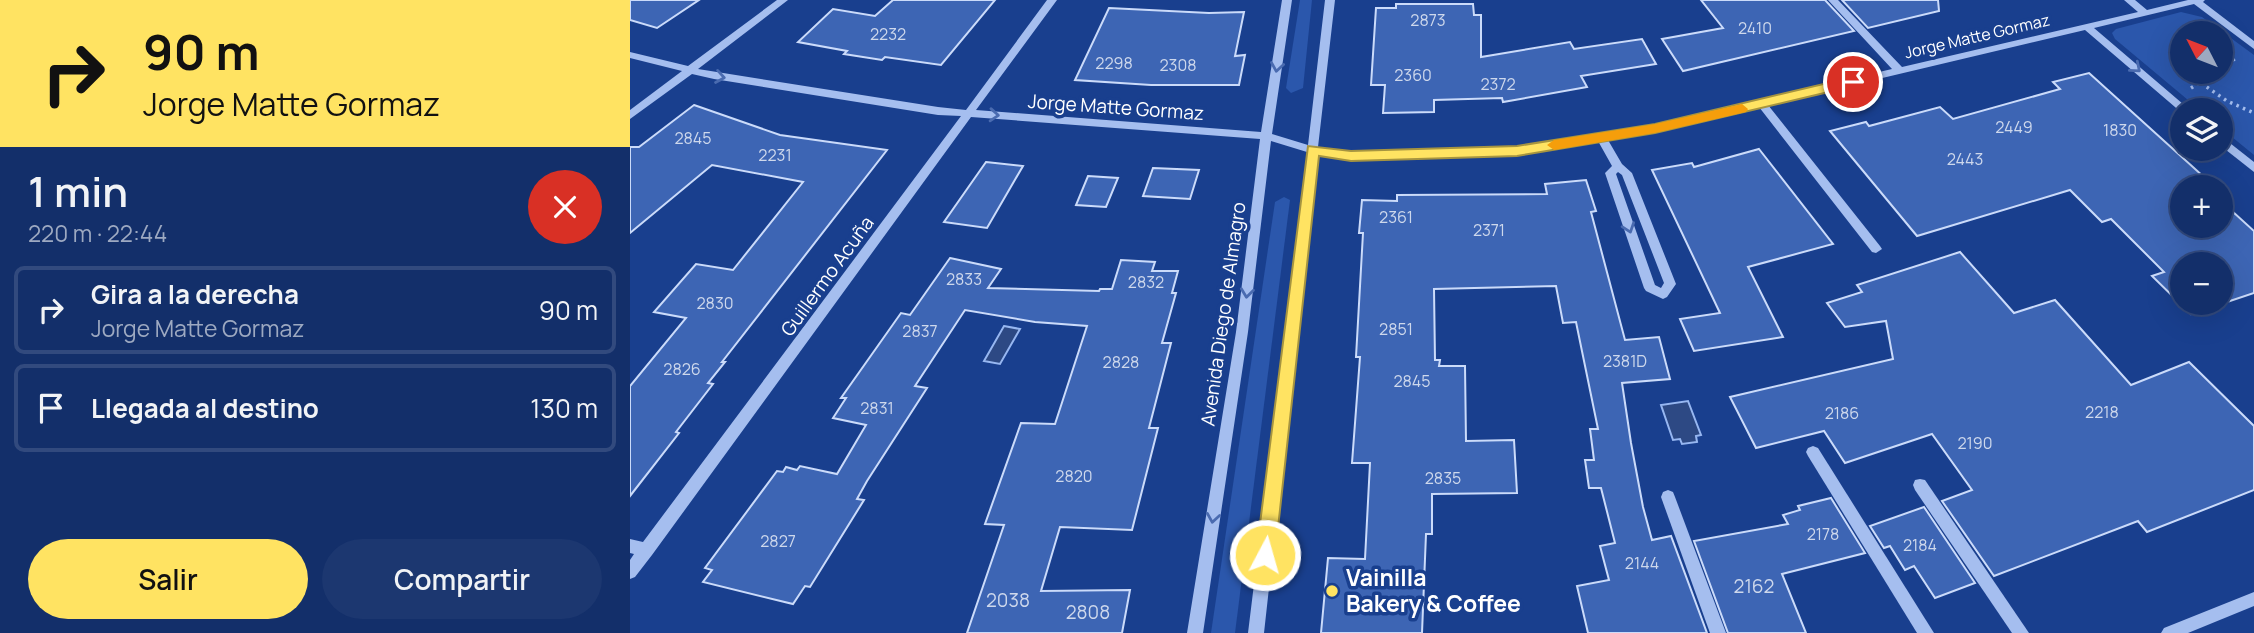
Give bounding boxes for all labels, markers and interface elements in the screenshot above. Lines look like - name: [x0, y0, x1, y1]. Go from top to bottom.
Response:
- house number: 2873: [1410, 9, 1446, 31]
- street label: Jorge Matte Gormaz: [1902, 9, 2052, 63]
- house number: 2410: [1738, 17, 1772, 39]
- text: 90 m: [143, 18, 260, 85]
- north arrow: [2170, 21, 2233, 84]
- map controls: [2170, 21, 2233, 315]
- house number: 2232: [870, 23, 906, 45]
- icon: right: [28, 28, 119, 119]
- house number: 2298: [1095, 52, 1133, 74]
- pin: [1823, 52, 1883, 112]
- house number: 2308: [1159, 54, 1197, 76]
- one-way arrow: [2127, 60, 2140, 72]
- one-way arrow: [1269, 62, 1284, 73]
- icon: arrive: [1834, 63, 1872, 101]
- house number: 2360: [1394, 64, 1432, 86]
- one-way arrow: [714, 69, 726, 84]
- house number: 2372: [1480, 73, 1516, 95]
- text: Jorge Matte Gormaz: [143, 82, 440, 126]
- street label: Jorge Matte Gormaz: [1027, 88, 1205, 126]
- button: layers: [2170, 98, 2233, 161]
- one-way arrow: [989, 107, 1000, 122]
- house number: 2449: [1995, 116, 2033, 138]
- house number: 1830: [2103, 119, 2137, 141]
- house number: 2845: [674, 127, 712, 149]
- house number: 2231: [758, 144, 792, 166]
- house number: 2443: [1947, 148, 1983, 170]
- text: 1 min: [28, 162, 128, 220]
- button: close: [528, 170, 602, 244]
- button: +: [2170, 175, 2233, 238]
- street label: Avenida Diego de Almagro: [1194, 200, 1252, 428]
- house number: 2361: [1379, 206, 1413, 228]
- street label: Guillermo Acuña: [775, 211, 879, 341]
- text: 220 m · 22:44: [28, 217, 167, 249]
- house number: 2371: [1473, 219, 1505, 241]
- one-way arrow: [1621, 222, 1635, 234]
- button: −: [2170, 252, 2233, 315]
- house number: 2833: [946, 268, 982, 290]
- house number: 2832: [1128, 271, 1164, 293]
- text: Gira a la derecha: [91, 276, 299, 312]
- one-way arrow: [1239, 287, 1254, 299]
- icon: right: [32, 291, 70, 329]
- text: 90 m: [539, 292, 598, 328]
- house number: 2830: [696, 292, 734, 314]
- text: Jorge Matte Gormaz: [91, 312, 305, 344]
- house number: 2851: [1379, 318, 1413, 340]
- house number: 2837: [902, 320, 938, 342]
- house number: 2381D: [1603, 350, 1647, 372]
- house number: 2828: [1103, 351, 1139, 373]
- house number: 2826: [663, 358, 701, 380]
- house number: 2845: [1393, 370, 1431, 392]
- icon: arrive: [32, 389, 70, 427]
- text: Llegada al destino: [91, 390, 319, 426]
- text: 130 m: [530, 390, 598, 426]
- house number: 2831: [860, 397, 894, 419]
- house number: 2218: [2085, 401, 2119, 423]
- house number: 2186: [1825, 402, 1859, 424]
- house number: 2190: [1957, 432, 1993, 454]
- house number: 2820: [1055, 465, 1093, 487]
- house number: 2835: [1425, 467, 1461, 489]
- one-way arrow: [1206, 512, 1221, 524]
- position arrow: [1228, 518, 1302, 592]
- house number: 2178: [1807, 523, 1839, 545]
- house number: 2827: [760, 530, 796, 552]
- house number: 2184: [1903, 534, 1937, 556]
- button: Salir: [28, 539, 308, 619]
- button: Compartir: [322, 539, 602, 619]
- house number: 2144: [1625, 552, 1659, 574]
- place label: Vainilla Bakery & Coffee: [1346, 561, 1521, 619]
- house number: 2162: [1734, 573, 1774, 599]
- marker: Vainilla Bakery & Coffee: [1324, 583, 1340, 599]
- house number: 2038: [986, 587, 1030, 613]
- house number: 2808: [1066, 599, 1110, 625]

